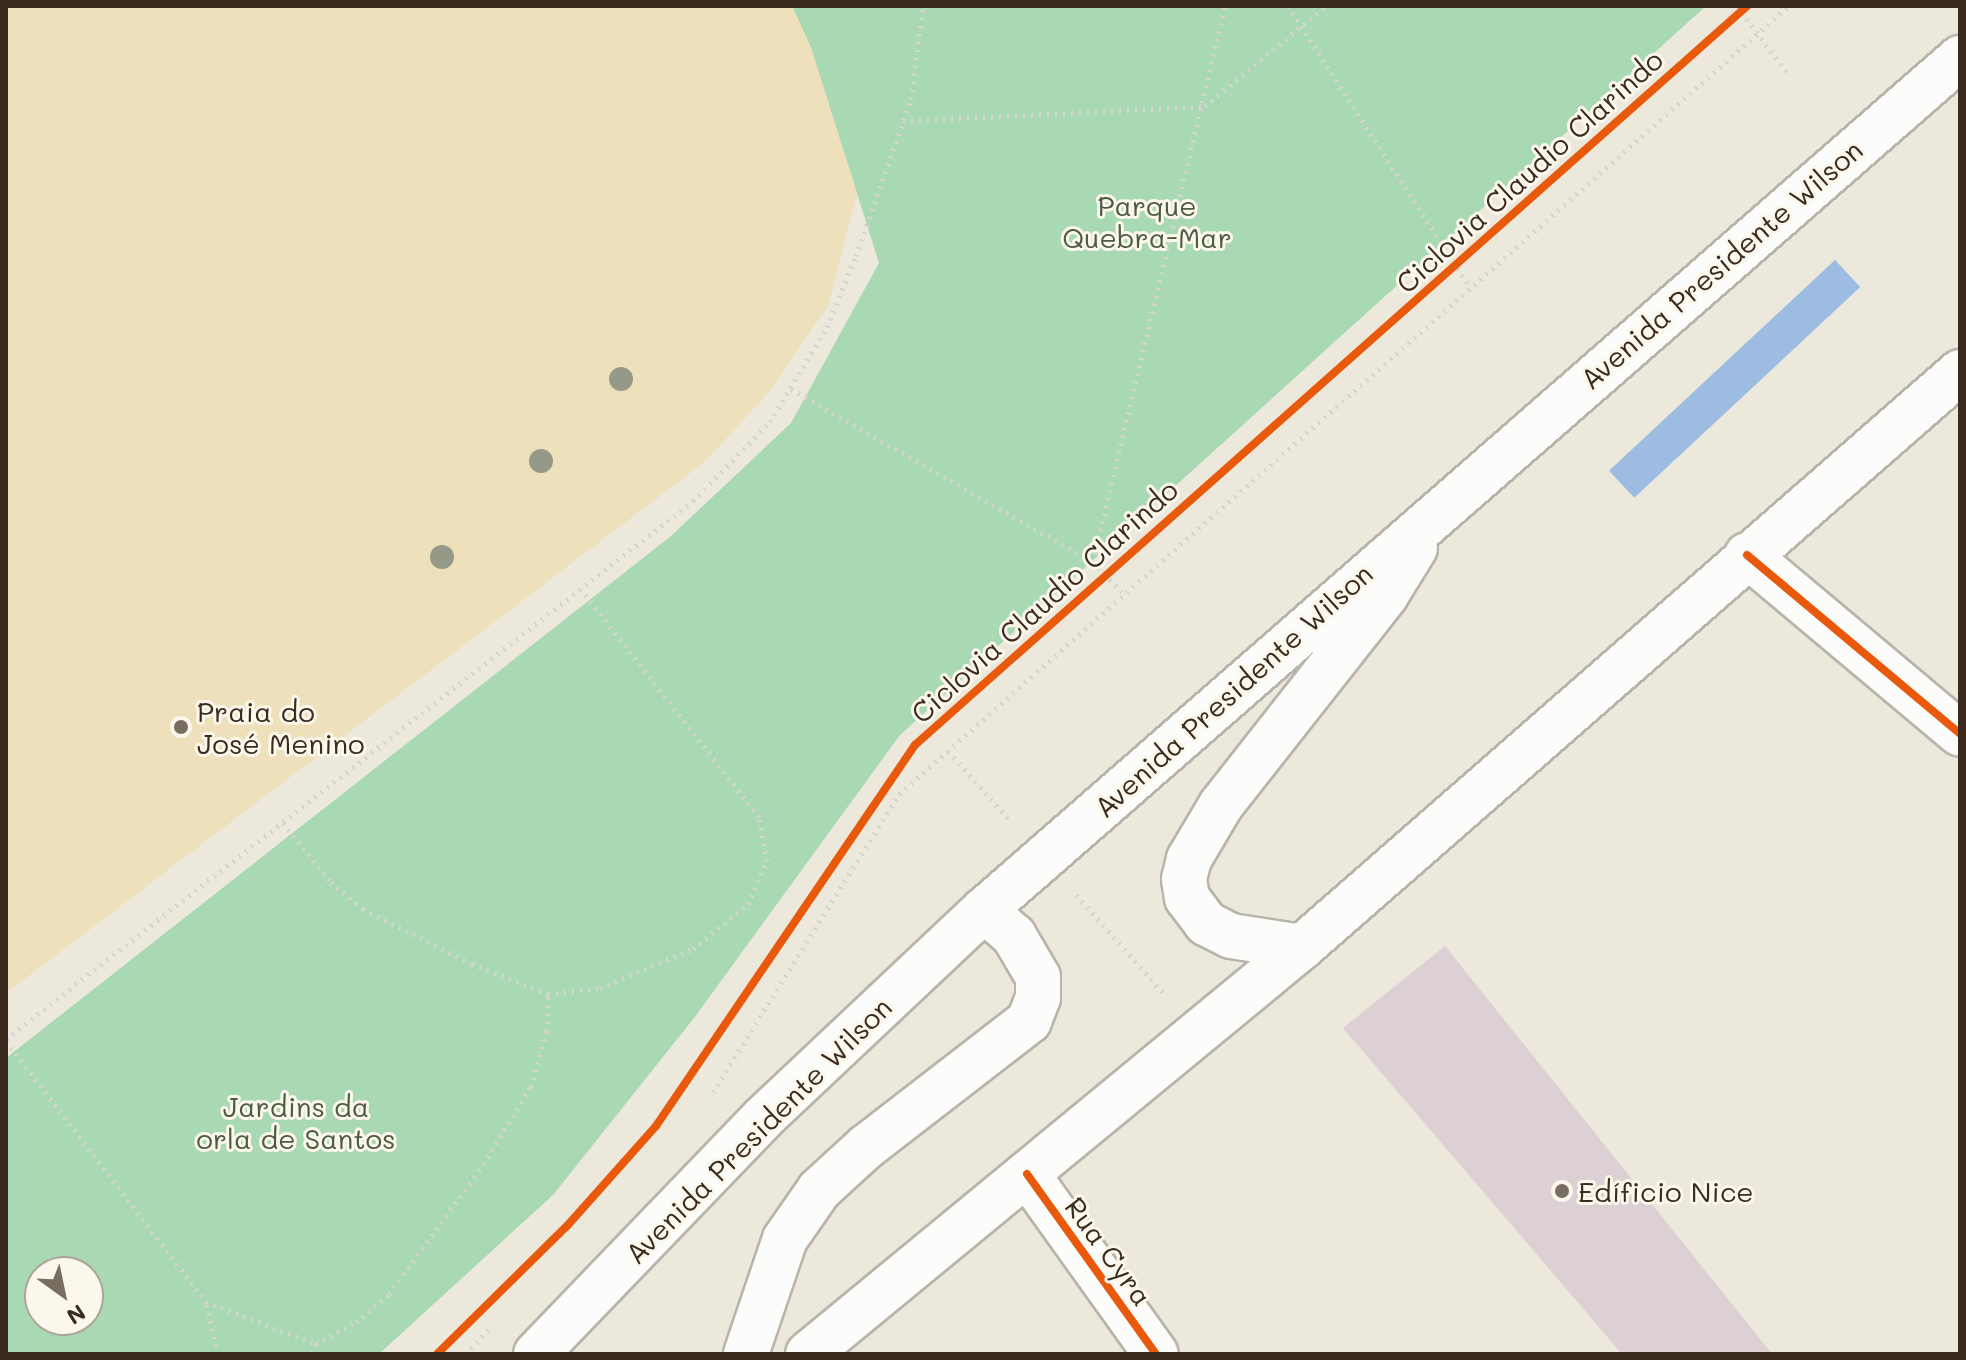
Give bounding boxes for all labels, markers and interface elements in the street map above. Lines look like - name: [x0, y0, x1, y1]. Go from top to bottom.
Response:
- street label: Ciclovia Claudio Clarindo: [1389, 42, 1669, 300]
- street label: Avenida Presidente Wilson: [1573, 132, 1869, 396]
- park label: Parque Quebra-Mar: [1062, 188, 1232, 254]
- street label: Ciclovia Claudio Clarindo: [904, 472, 1184, 730]
- street label: Avenida Presidente Wilson: [1087, 556, 1379, 824]
- place label: Praia do José Menino: [197, 694, 365, 760]
- marker: Praia do José Menino: [172, 718, 190, 736]
- street label: Avenida Presidente Wilson: [618, 990, 898, 1270]
- park label: Jardins da orla de Santos: [196, 1089, 396, 1155]
- place label: Edíficio Nice: [1578, 1174, 1754, 1208]
- marker: Edíficio Nice: [1553, 1182, 1571, 1200]
- street label: Rua Cyra: [1058, 1190, 1160, 1312]
- north arrow: [24, 1256, 104, 1336]
- text: N: [61, 1298, 91, 1332]

